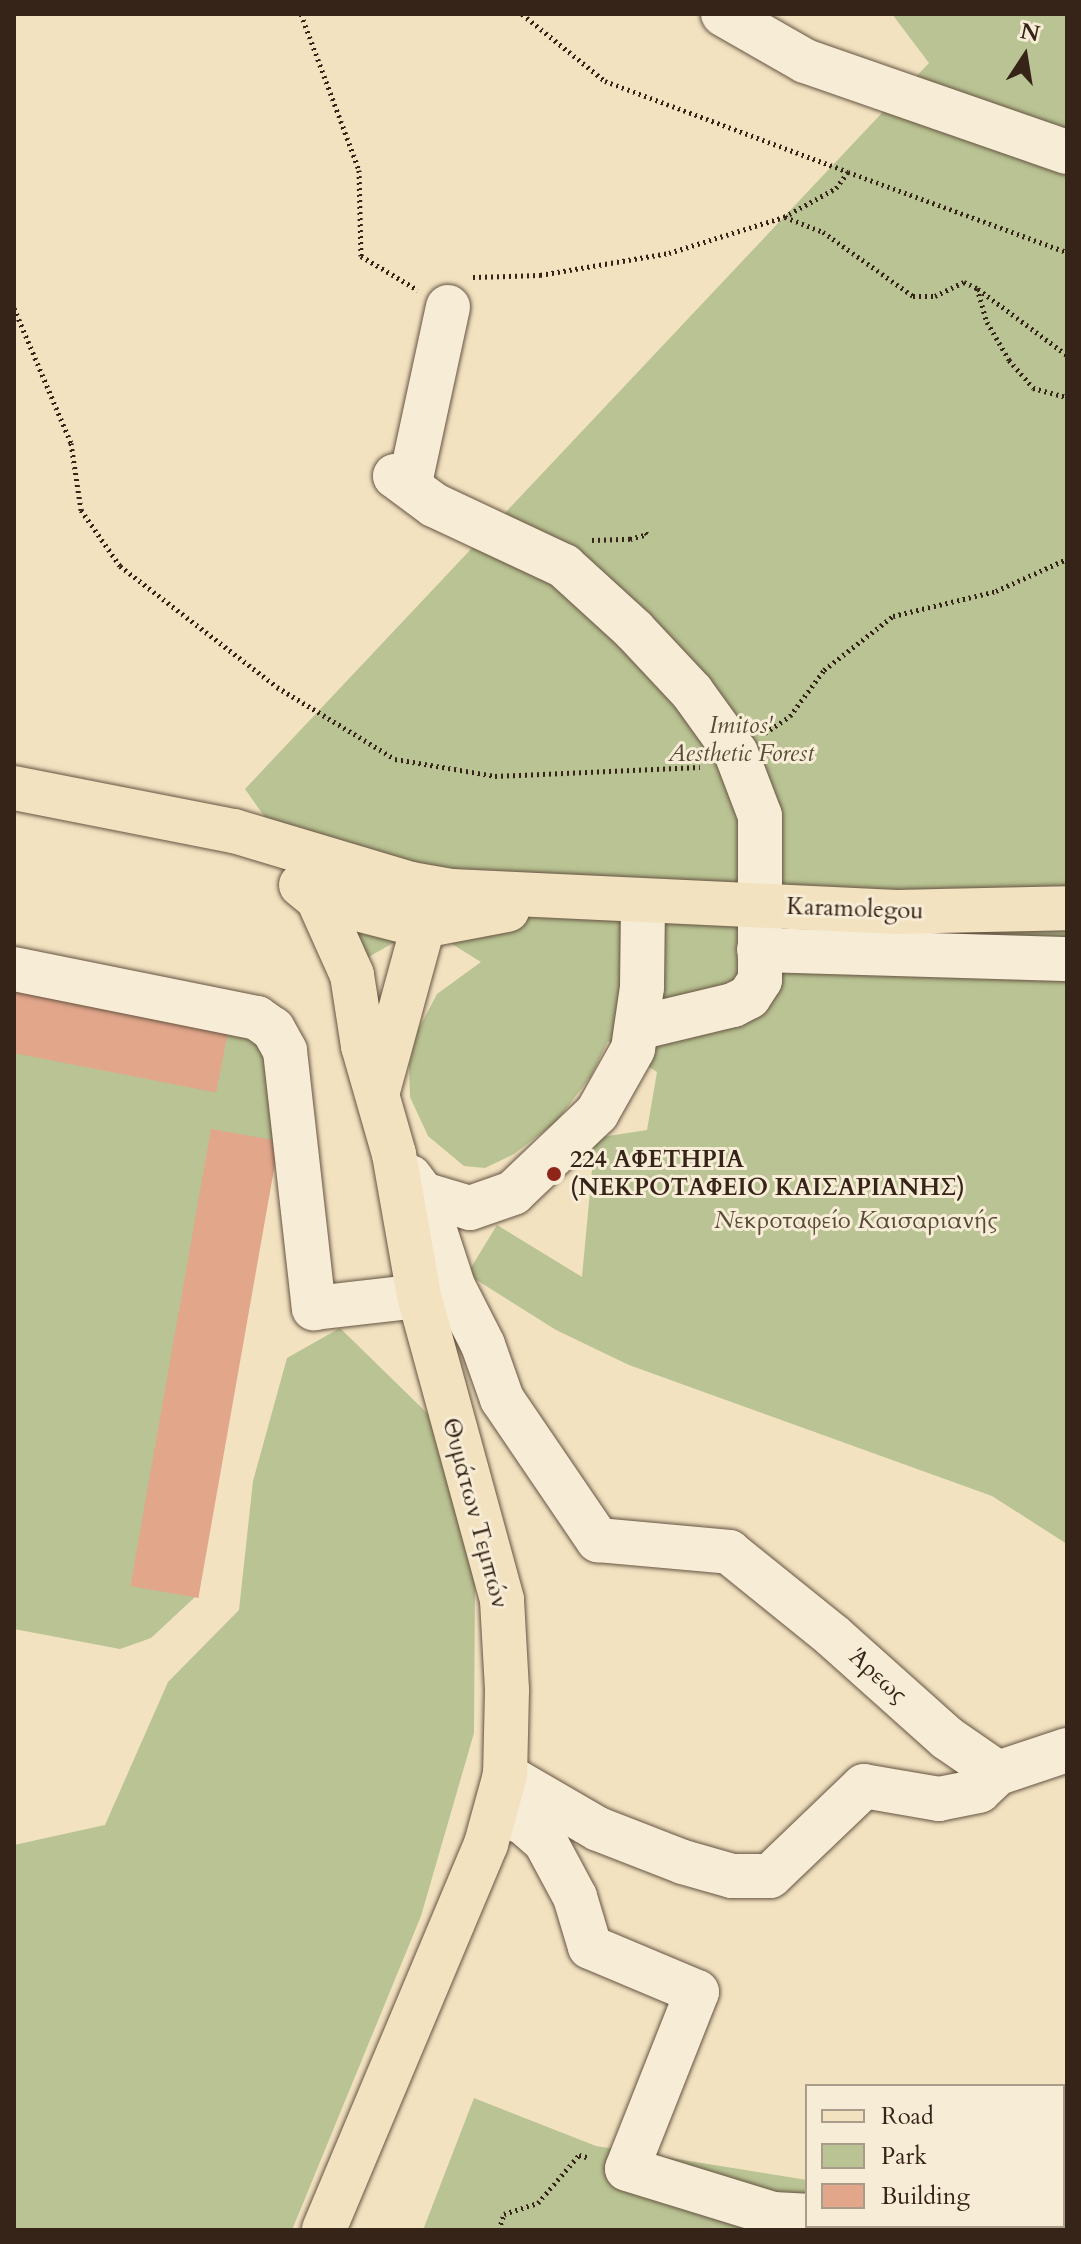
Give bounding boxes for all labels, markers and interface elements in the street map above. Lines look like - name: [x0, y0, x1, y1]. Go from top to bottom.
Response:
- north arrow: [985, 16, 1065, 96]
- text: N: [1018, 16, 1042, 49]
- park label: Imitos' Aesthetic Forest: [668, 712, 814, 768]
- street label: Karamolegou: [786, 892, 924, 926]
- place label: 224 ΑΦΕΤΗΡΙΑ (ΝΕΚΡΟΤΑΦΕΙΟ ΚΑΙΣΑΡΙΑΝΗΣ): [570, 1146, 965, 1202]
- marker: 224 ΑΦΕΤΗΡΙΑ (ΝΕΚΡΟΤΑΦΕΙΟ ΚΑΙΣΑΡΙΑΝΗΣ): [545, 1165, 563, 1183]
- park label: Νεκροταφείο Καισαριανής: [714, 1207, 998, 1235]
- street label: Θυμάτων Τεμπών: [436, 1415, 514, 1611]
- street label: Άρεως: [843, 1643, 913, 1709]
- legend: [805, 2084, 1065, 2228]
- text: Road: [881, 2100, 934, 2133]
- text: Park: [881, 2140, 927, 2173]
- text: Building: [881, 2180, 970, 2213]

